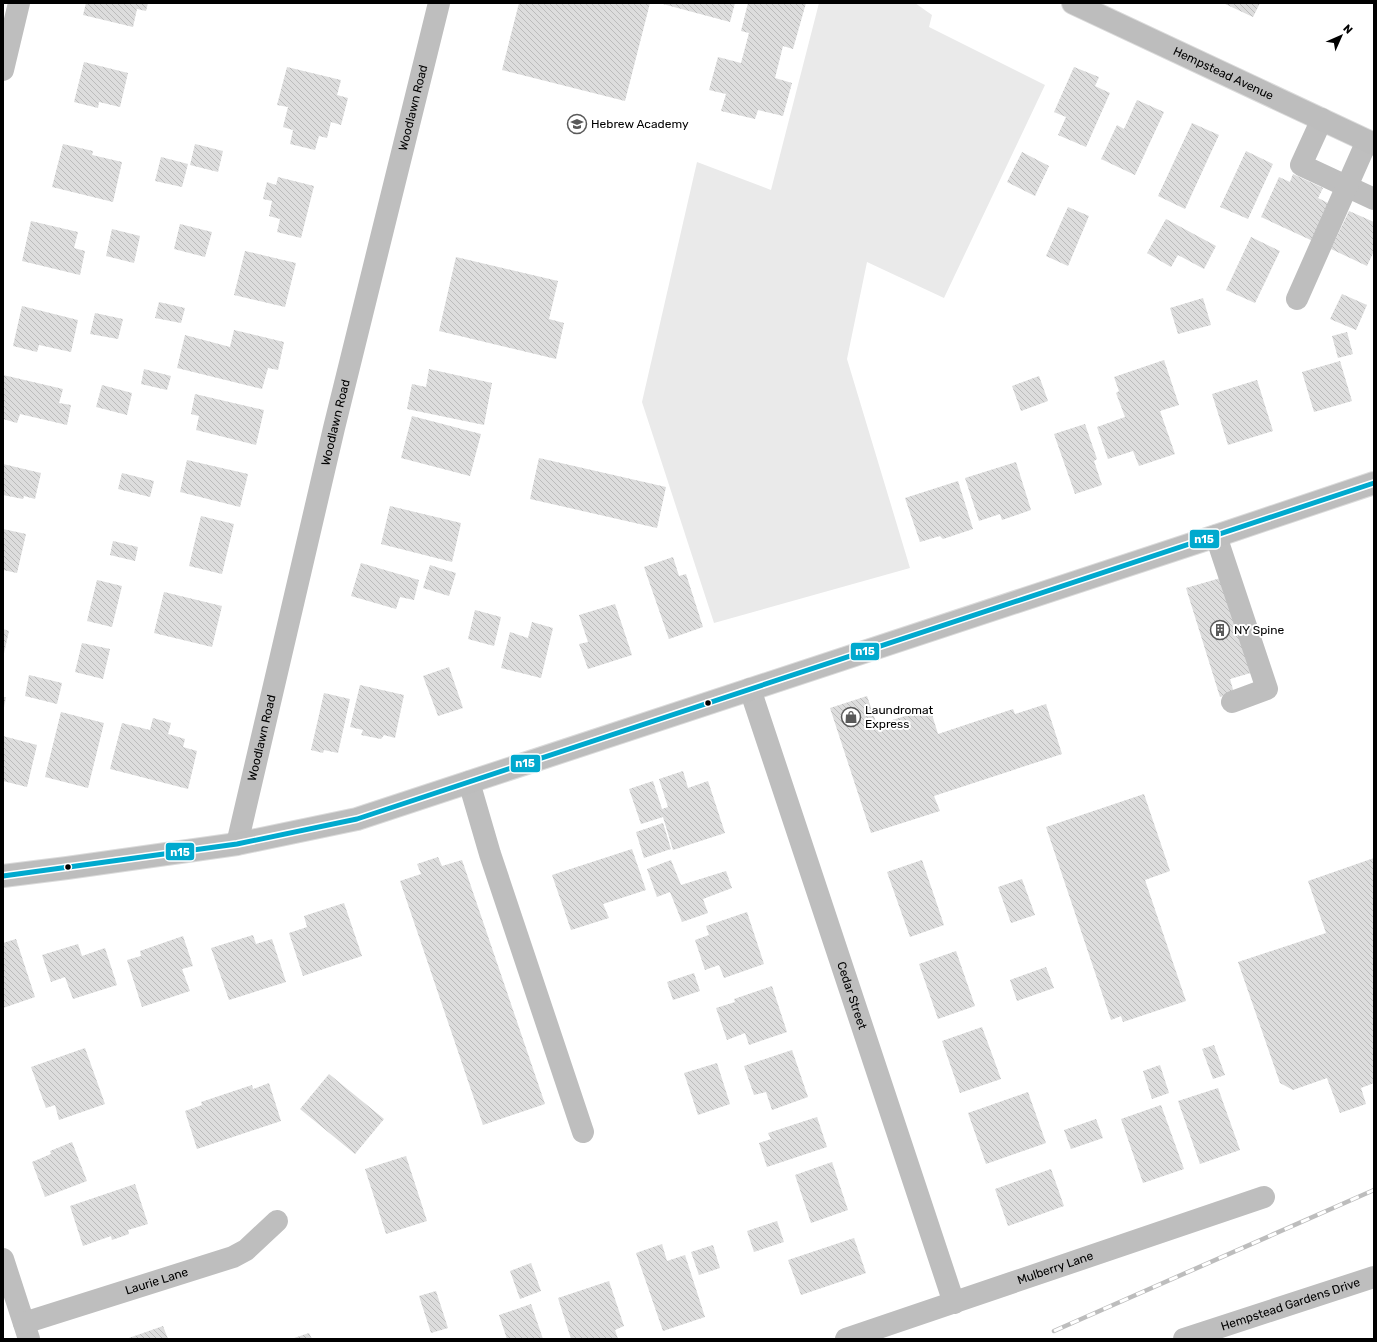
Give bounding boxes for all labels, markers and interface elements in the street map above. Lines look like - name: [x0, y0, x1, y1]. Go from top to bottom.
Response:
- north arrow: [1321, 16, 1361, 56]
- text: N: [1340, 22, 1355, 37]
- street label: Hempstead Avenue: [1171, 44, 1276, 103]
- street label: Woodlawn Road: [396, 63, 430, 152]
- school or university icon: Hebrew Academy: [566, 113, 588, 135]
- place label: Hebrew Academy: [591, 117, 689, 131]
- street label: Woodlawn Road: [319, 378, 353, 467]
- line badge: n15: [1189, 529, 1220, 549]
- text: n15: [1194, 533, 1214, 546]
- building icon: NY Spine: [1209, 619, 1231, 641]
- place label: NY Spine: [1234, 623, 1284, 637]
- line badge: n15: [850, 642, 880, 661]
- text: n15: [855, 645, 875, 658]
- street label: Woodlawn Road: [245, 693, 279, 782]
- unlabelled marker: [703, 698, 713, 708]
- place label: Laundromat Express: [865, 703, 934, 731]
- shop icon: Laundromat Express: [840, 706, 862, 728]
- line badge: n15: [510, 754, 541, 773]
- text: n15: [515, 757, 535, 770]
- line badge: n15: [165, 842, 195, 861]
- text: n15: [170, 846, 190, 859]
- unlabelled marker: [63, 862, 73, 872]
- street label: Cedar Street: [834, 960, 870, 1031]
- street label: Mulberry Lane: [1015, 1248, 1095, 1287]
- street label: Laurie Lane: [123, 1265, 190, 1298]
- street label: Hempstead Gardens Drive: [1219, 1275, 1362, 1334]

